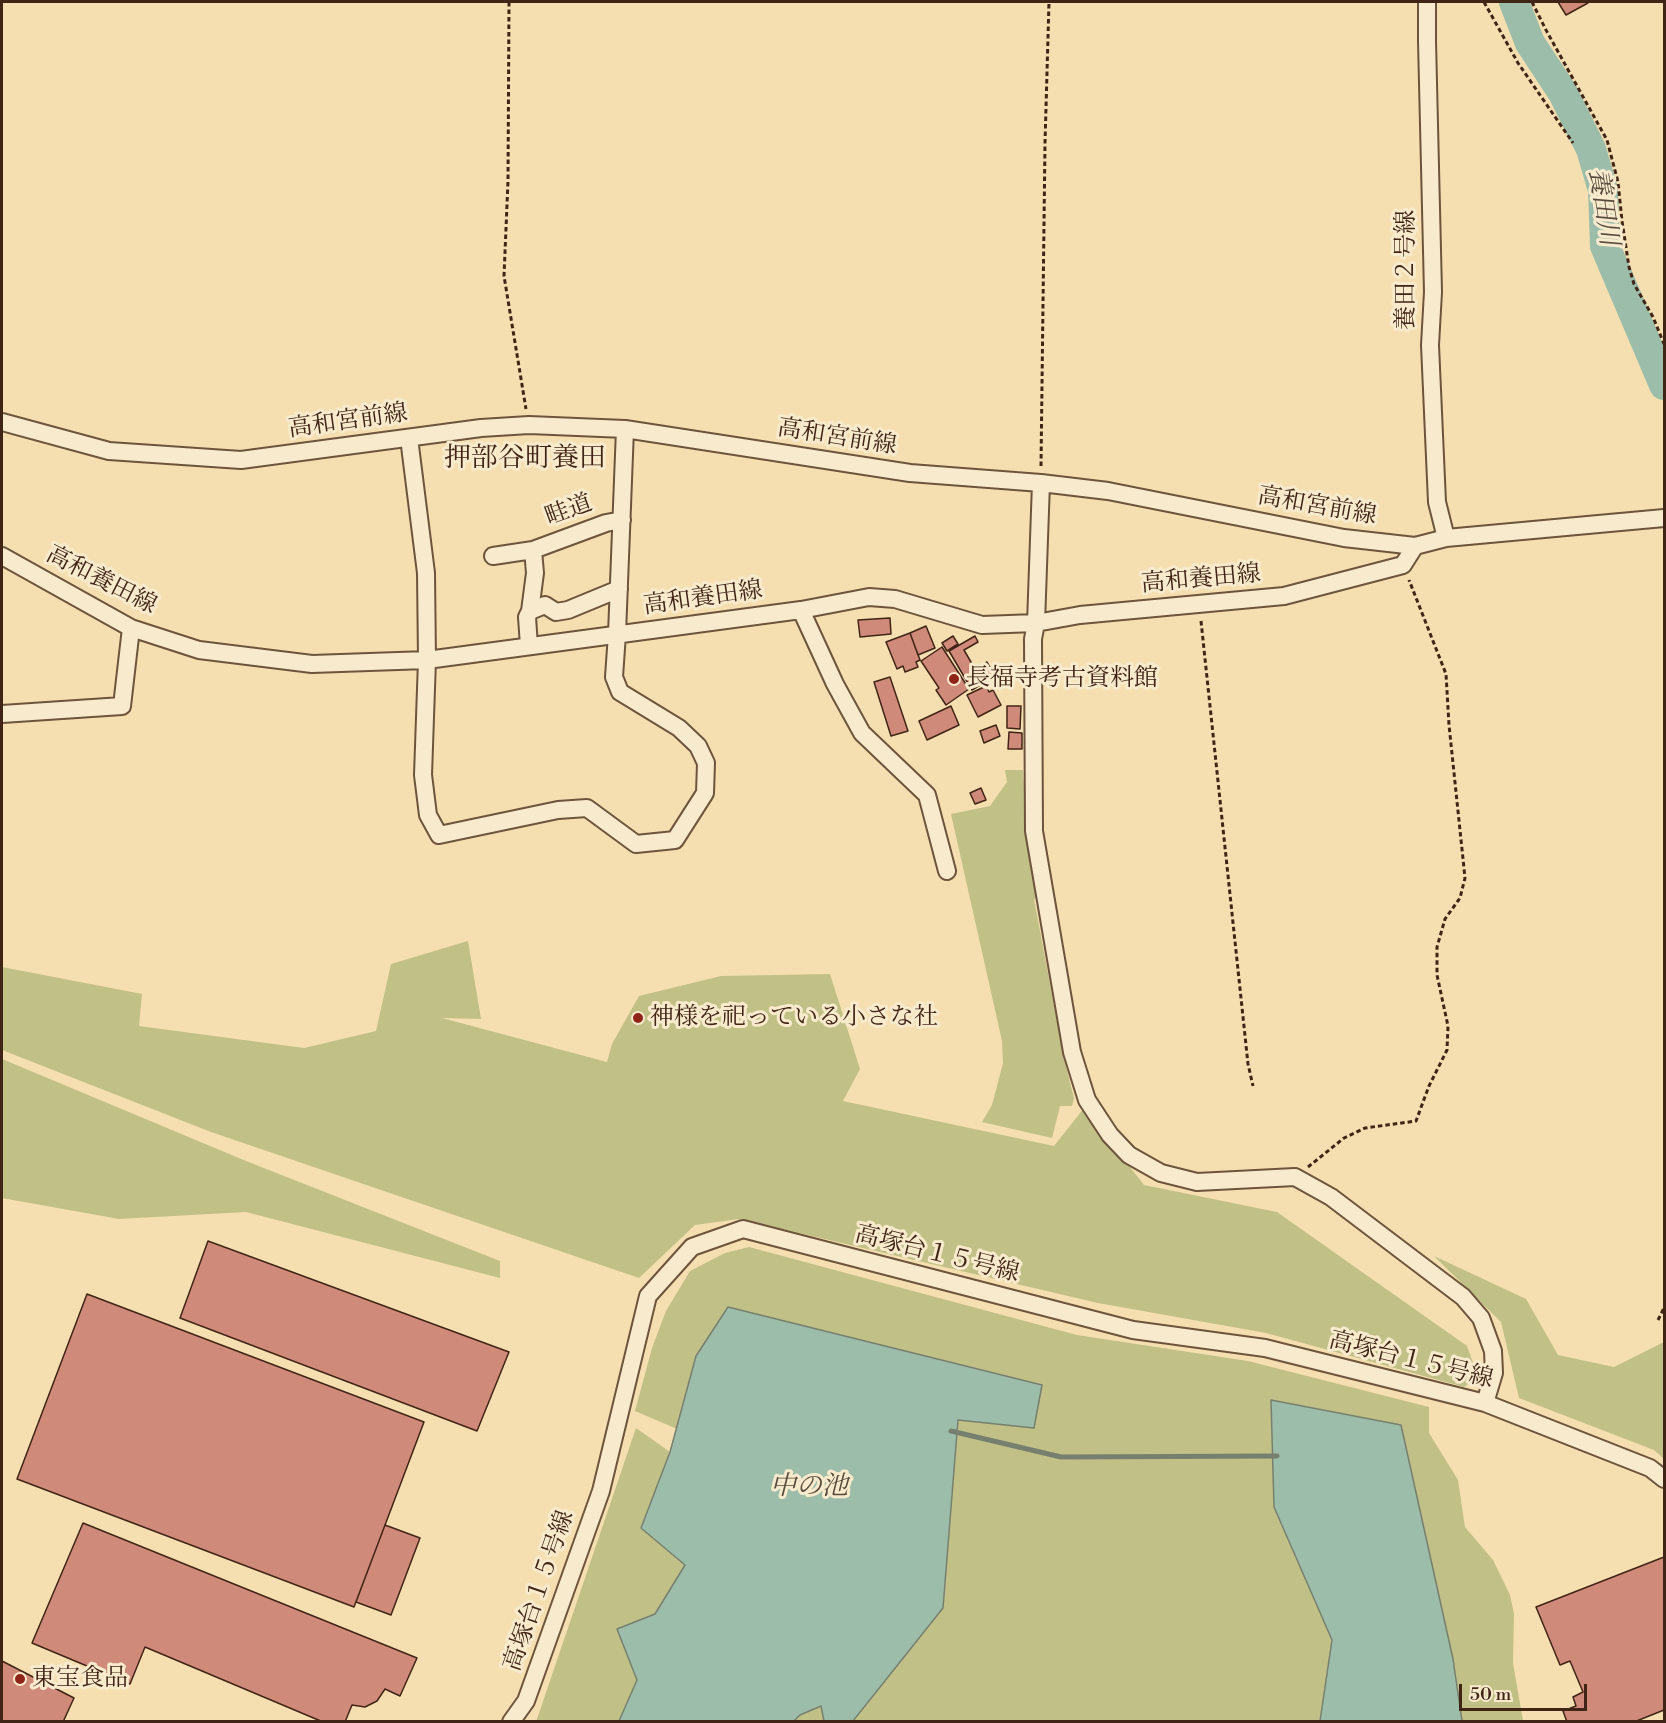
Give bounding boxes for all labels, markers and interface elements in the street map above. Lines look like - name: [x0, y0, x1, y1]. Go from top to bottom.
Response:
- water label: 養田川: [1580, 166, 1624, 248]
- street label: 養田２号線: [1393, 210, 1421, 330]
- street label: 高和宮前線: [287, 399, 409, 445]
- street label: 高和宮前線: [775, 414, 899, 462]
- district label: 押部谷町養田: [444, 444, 606, 476]
- street label: 高和宮前線: [1255, 482, 1379, 532]
- street label: 畦道: [542, 489, 596, 533]
- street label: 高和養田線: [41, 541, 161, 621]
- street label: 高和養田線: [1140, 560, 1262, 600]
- street label: 高和養田線: [642, 576, 764, 622]
- place label: 長福寺考古資料館: [966, 665, 1158, 693]
- marker: 長福寺考古資料館: [947, 672, 961, 686]
- place label: 神様を祀っている小さな社: [650, 1004, 938, 1032]
- marker: 神様を祀っている小さな社: [631, 1011, 645, 1025]
- street label: 高塚台１５号線: [852, 1221, 1022, 1289]
- street label: 高塚台１５号線: [1326, 1327, 1496, 1395]
- water label: 中の池: [770, 1472, 848, 1504]
- street label: 高塚台１５号線: [499, 1507, 581, 1675]
- place label: 東宝食品: [32, 1665, 128, 1693]
- marker: 東宝食品: [13, 1672, 27, 1686]
- scale bar: [1462, 1672, 1590, 1710]
- text: 50 m: [1470, 1683, 1511, 1706]

